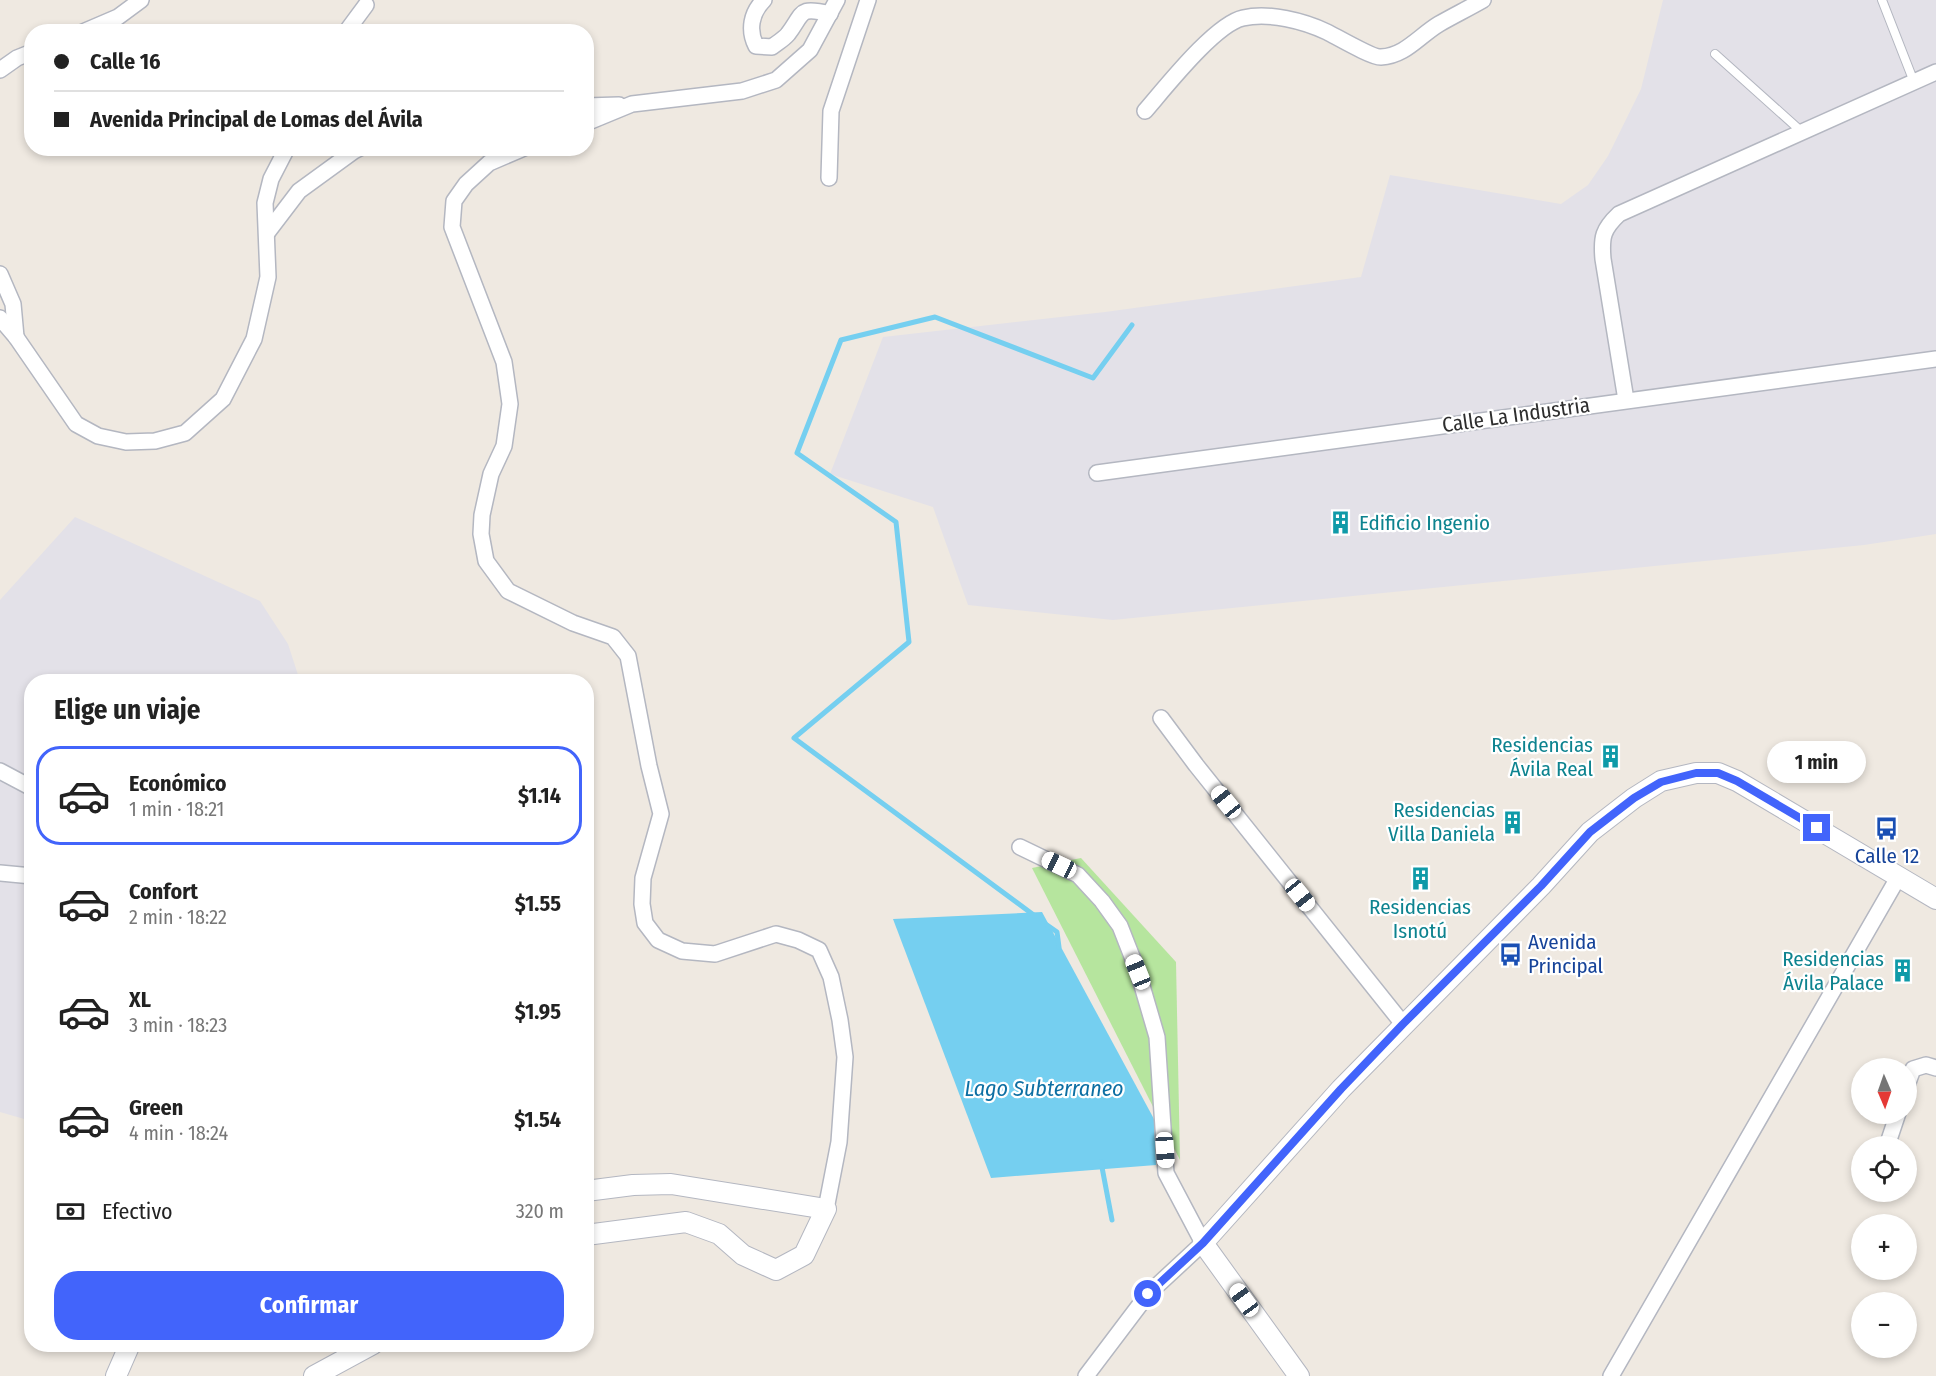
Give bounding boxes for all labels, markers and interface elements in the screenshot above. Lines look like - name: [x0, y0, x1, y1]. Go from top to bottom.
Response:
- text: Calle 16: [90, 48, 160, 75]
- text: Avenida Principal de Lomas del Ávila: [90, 106, 423, 133]
- street label: Calle La Industria: [1441, 392, 1591, 438]
- building icon: Edificio Ingenio: [1328, 510, 1354, 536]
- place label: Edificio Ingenio: [1359, 510, 1490, 536]
- text: Elige un viaje: [54, 694, 200, 726]
- place label: Residencias Ávila Real: [1491, 732, 1593, 782]
- callout: 1 min: [1768, 741, 1866, 783]
- building icon: Residencias Ávila Real: [1598, 744, 1624, 770]
- text: 1 min: [1795, 750, 1838, 774]
- icon: car: [57, 769, 111, 823]
- text: Económico: [129, 770, 227, 797]
- text: $1.14: [518, 782, 561, 809]
- car: [1208, 782, 1244, 822]
- text: 1 min · 18:21: [129, 797, 224, 821]
- place label: Residencias Villa Daniela: [1388, 797, 1495, 847]
- building icon: Residencias Villa Daniela: [1500, 809, 1526, 835]
- route end: [1803, 814, 1830, 841]
- bus stop icon: Calle 12: [1874, 815, 1900, 841]
- place label: Calle 12: [1855, 843, 1919, 869]
- car: [1039, 849, 1079, 881]
- building icon: Residencias Isnotú: [1407, 866, 1433, 892]
- car: [1282, 875, 1318, 915]
- icon: car: [57, 877, 111, 931]
- text: Confort: [129, 878, 198, 905]
- text: $1.55: [515, 890, 561, 917]
- place label: Residencias Isnotú: [1369, 894, 1471, 944]
- text: 2 min · 18:22: [129, 905, 227, 929]
- place label: Avenida Principal: [1528, 929, 1604, 979]
- bus stop icon: Avenida Principal: [1497, 941, 1523, 967]
- place label: Residencias Ávila Palace: [1782, 946, 1884, 996]
- car: [1123, 952, 1153, 992]
- building icon: Residencias Ávila Palace: [1889, 958, 1915, 984]
- icon: car: [57, 985, 111, 1039]
- text: XL: [129, 986, 151, 1013]
- text: $1.95: [515, 998, 561, 1025]
- text: 3 min · 18:23: [129, 1013, 227, 1037]
- north arrow: [1851, 1058, 1917, 1124]
- map controls: [1851, 1058, 1917, 1358]
- water label: Lago Subterraneo: [965, 1075, 1123, 1102]
- icon: car: [57, 1093, 111, 1147]
- text: Green: [129, 1094, 183, 1121]
- text: $1.54: [514, 1106, 561, 1133]
- text: 4 min · 18:24: [129, 1121, 228, 1145]
- car: [1155, 1131, 1175, 1169]
- button: locate: [1851, 1136, 1917, 1202]
- icon: cash: [54, 1195, 87, 1228]
- text: Efectivo: [102, 1198, 173, 1225]
- text: 320 m: [516, 1199, 564, 1223]
- button: +: [1851, 1214, 1917, 1280]
- button: Confirmar: [54, 1271, 564, 1340]
- route start: [1134, 1280, 1161, 1307]
- car: [1226, 1280, 1262, 1320]
- button: −: [1851, 1292, 1917, 1358]

